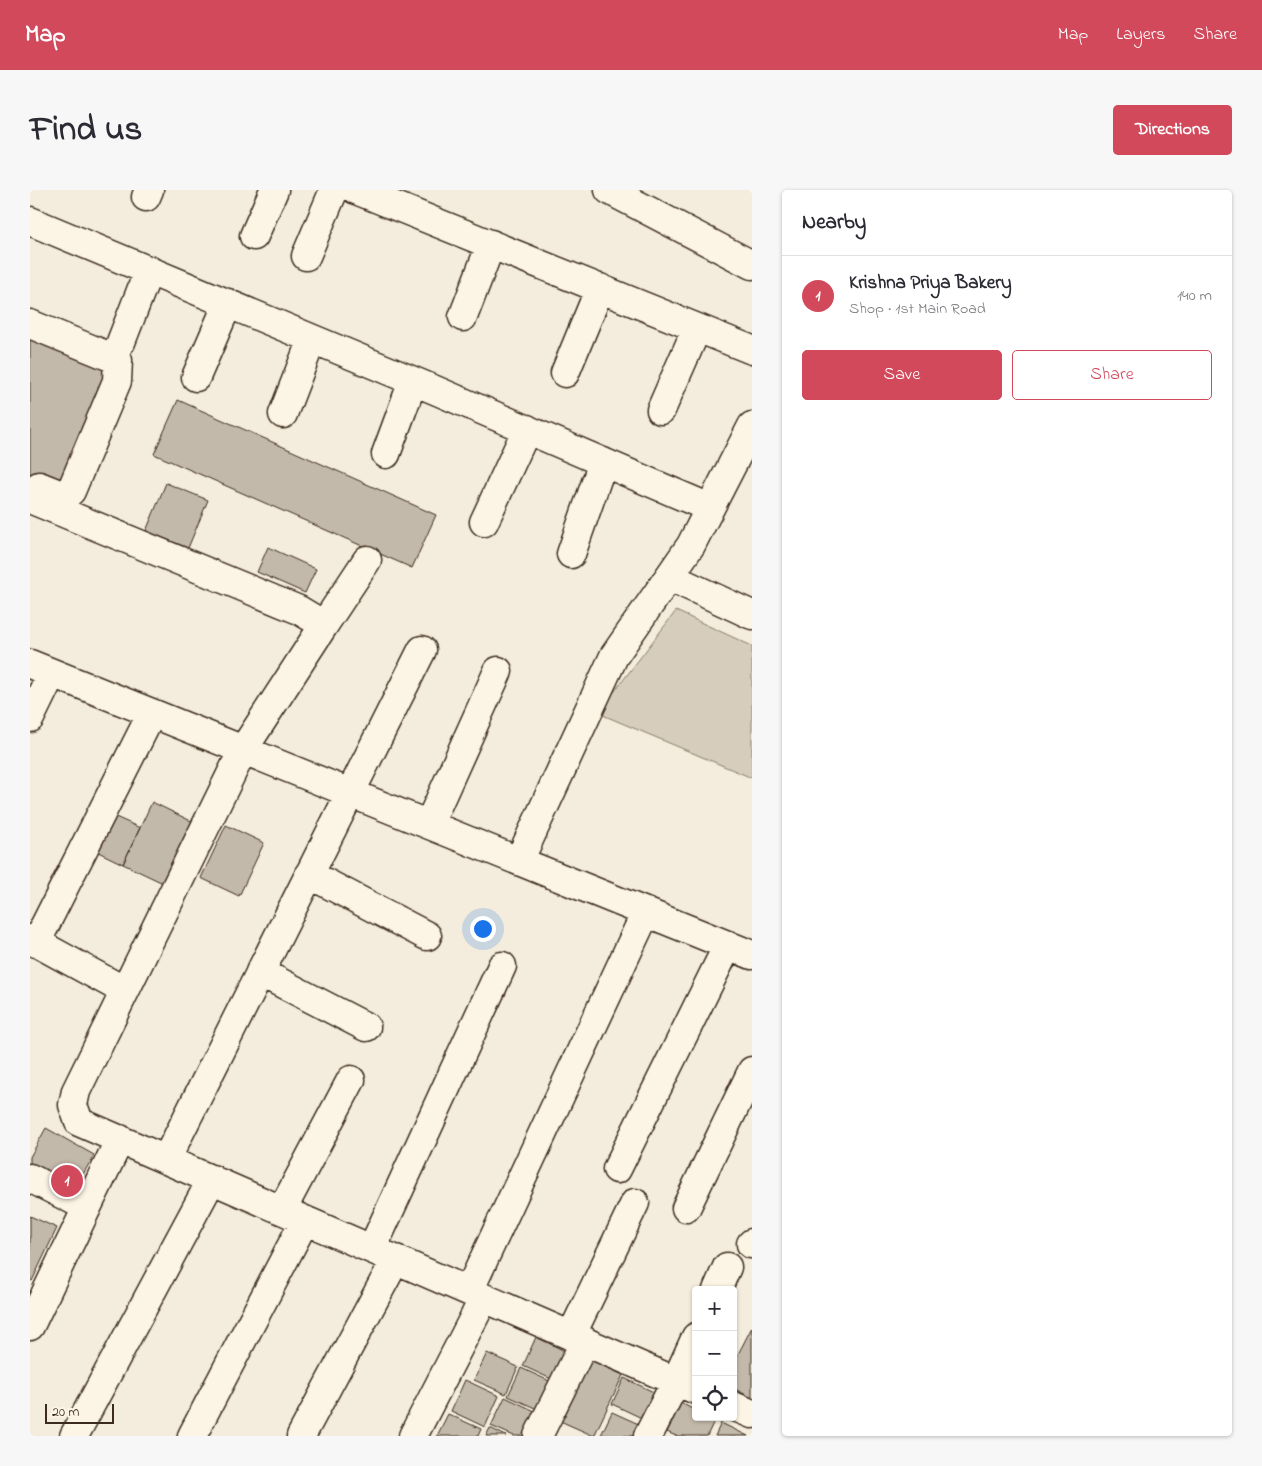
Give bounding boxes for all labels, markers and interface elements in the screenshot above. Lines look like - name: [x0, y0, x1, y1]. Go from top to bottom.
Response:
- text: Map: [25, 18, 66, 53]
- text: Map: [1058, 22, 1088, 48]
- text: Layers: [1116, 22, 1166, 48]
- text: Share: [1194, 22, 1237, 48]
- text: Find us: [30, 105, 142, 156]
- button: Directions: [1113, 105, 1232, 155]
- text: Nearby: [802, 208, 866, 238]
- text: Krishna Priya Bakery: [849, 270, 1012, 297]
- text: 1: [815, 284, 821, 308]
- text: 140 m: [1177, 284, 1212, 308]
- text: Shop · 1st Main Road: [849, 297, 986, 321]
- button: Save: [802, 350, 1002, 400]
- button: Share: [1012, 350, 1212, 400]
- your location: [470, 916, 496, 942]
- pin: 1: [51, 1162, 83, 1200]
- map controls: [692, 1286, 737, 1421]
- button: +: [692, 1286, 737, 1331]
- button: −: [692, 1331, 737, 1376]
- button: locate: [692, 1376, 737, 1421]
- scale bar: [45, 1401, 114, 1424]
- text: 20 m: [52, 1402, 79, 1423]

